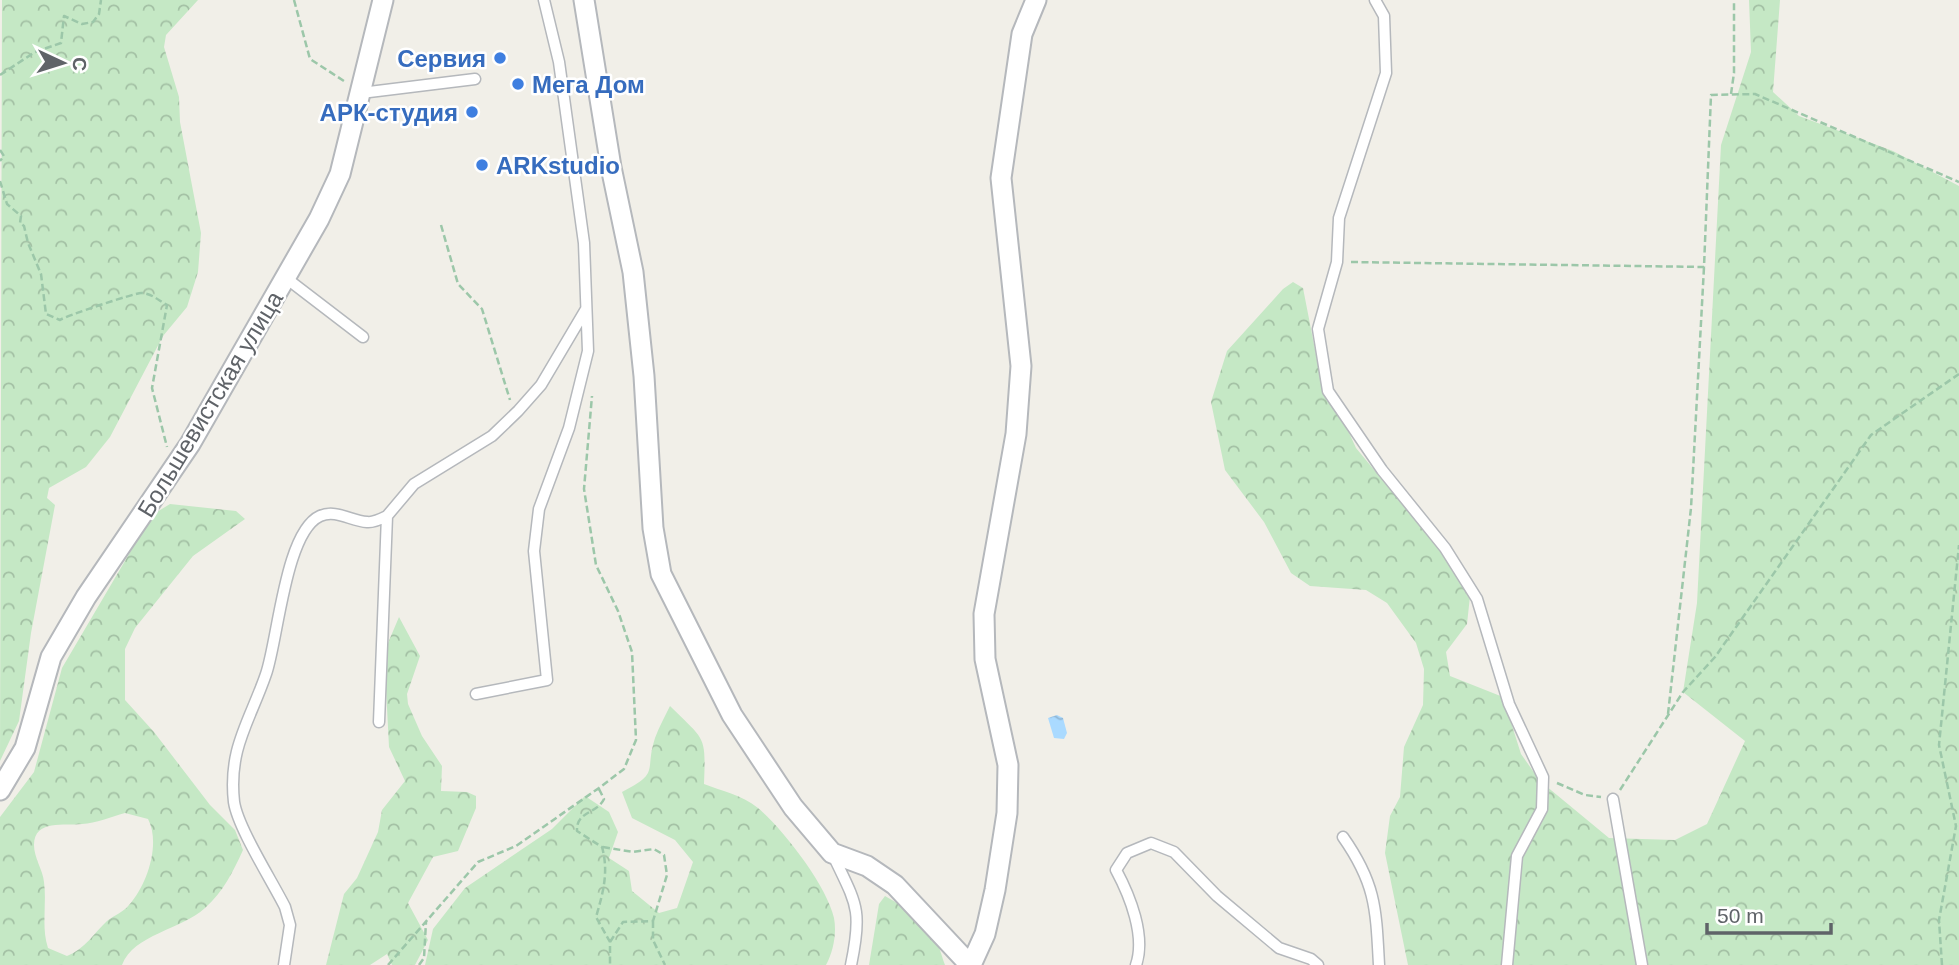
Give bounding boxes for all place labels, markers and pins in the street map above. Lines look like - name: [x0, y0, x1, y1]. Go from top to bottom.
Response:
- place label: Сервия: [397, 45, 486, 72]
- marker: Сервия: [492, 50, 508, 66]
- place label: Мега Дом: [532, 71, 645, 98]
- marker: Мега Дом: [510, 76, 526, 92]
- place label: АРК-студия: [320, 99, 458, 126]
- marker: АРК-студия: [464, 104, 480, 120]
- place label: ARKstudio: [496, 152, 620, 179]
- marker: ARKstudio: [474, 157, 490, 173]

